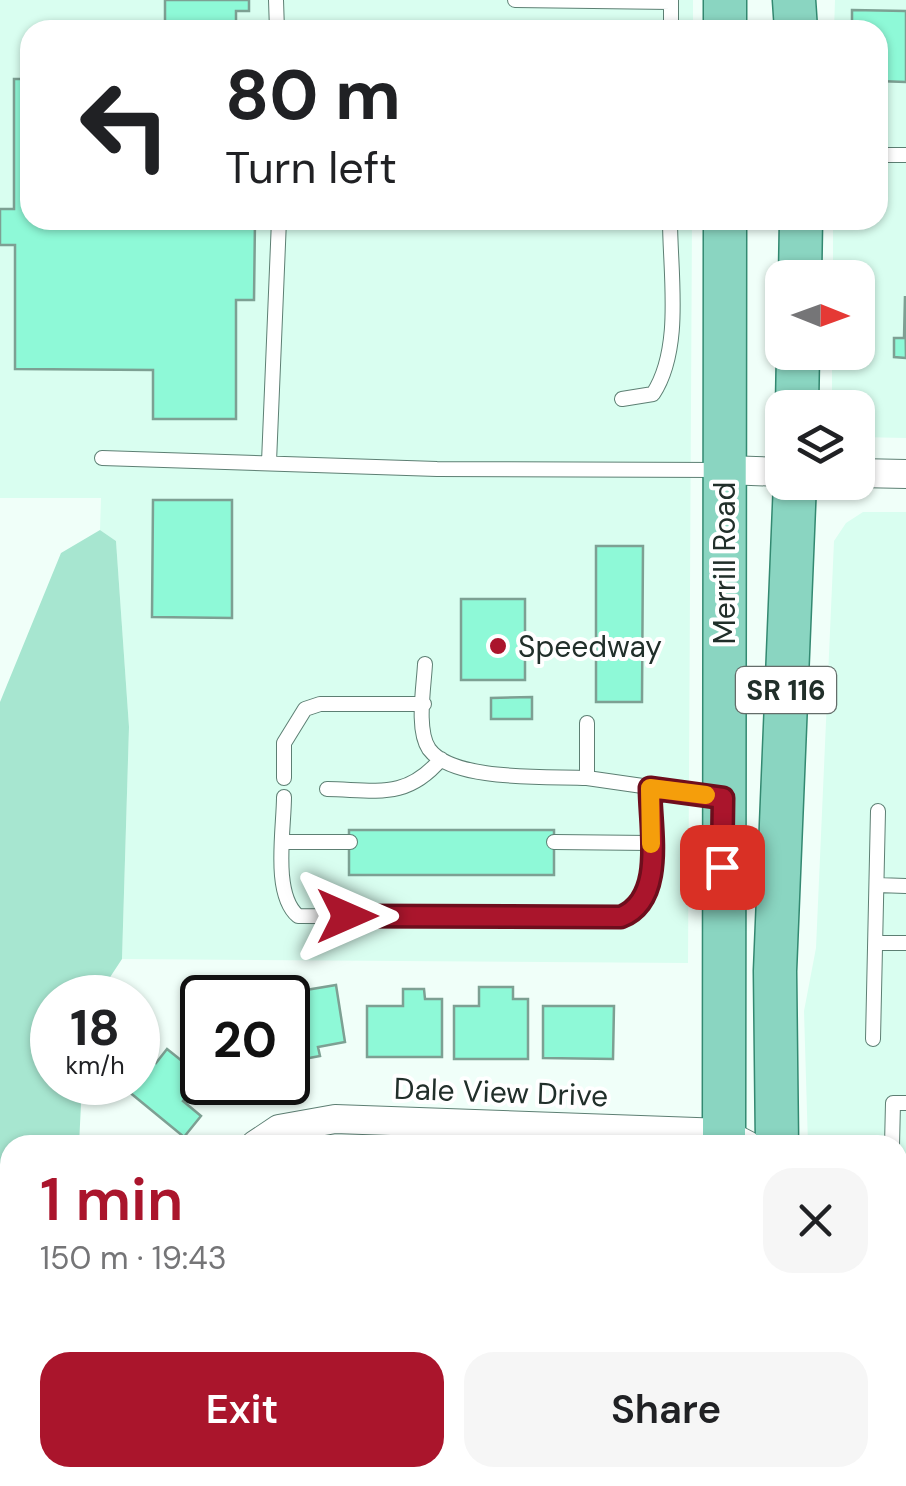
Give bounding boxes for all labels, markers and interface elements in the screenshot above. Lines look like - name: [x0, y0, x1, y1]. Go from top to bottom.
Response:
- text: 80 m: [225, 50, 401, 141]
- icon: left: [60, 60, 190, 190]
- text: Turn left: [225, 138, 397, 197]
- north arrow: [765, 260, 875, 370]
- map controls: [765, 260, 875, 500]
- button: layers: [765, 390, 875, 500]
- street label: Merrill Road: [705, 482, 744, 644]
- place label: Speedway: [518, 627, 662, 666]
- marker: Speedway: [487, 635, 509, 657]
- road number: SR 116: [736, 667, 836, 713]
- pin: [680, 825, 765, 910]
- icon: arrive: [695, 840, 750, 895]
- position arrow: [295, 864, 399, 968]
- speed limit sign: 20: [180, 975, 310, 1105]
- text: 18: [70, 995, 120, 1061]
- text: km/h: [65, 1049, 125, 1082]
- street label: Dale View Drive: [393, 1069, 609, 1115]
- text: 1 min: [40, 1160, 183, 1239]
- button: close: [763, 1168, 868, 1273]
- text: 150 m · 19:43: [40, 1237, 227, 1279]
- button: Exit: [40, 1352, 444, 1467]
- button: Share: [464, 1352, 868, 1467]

